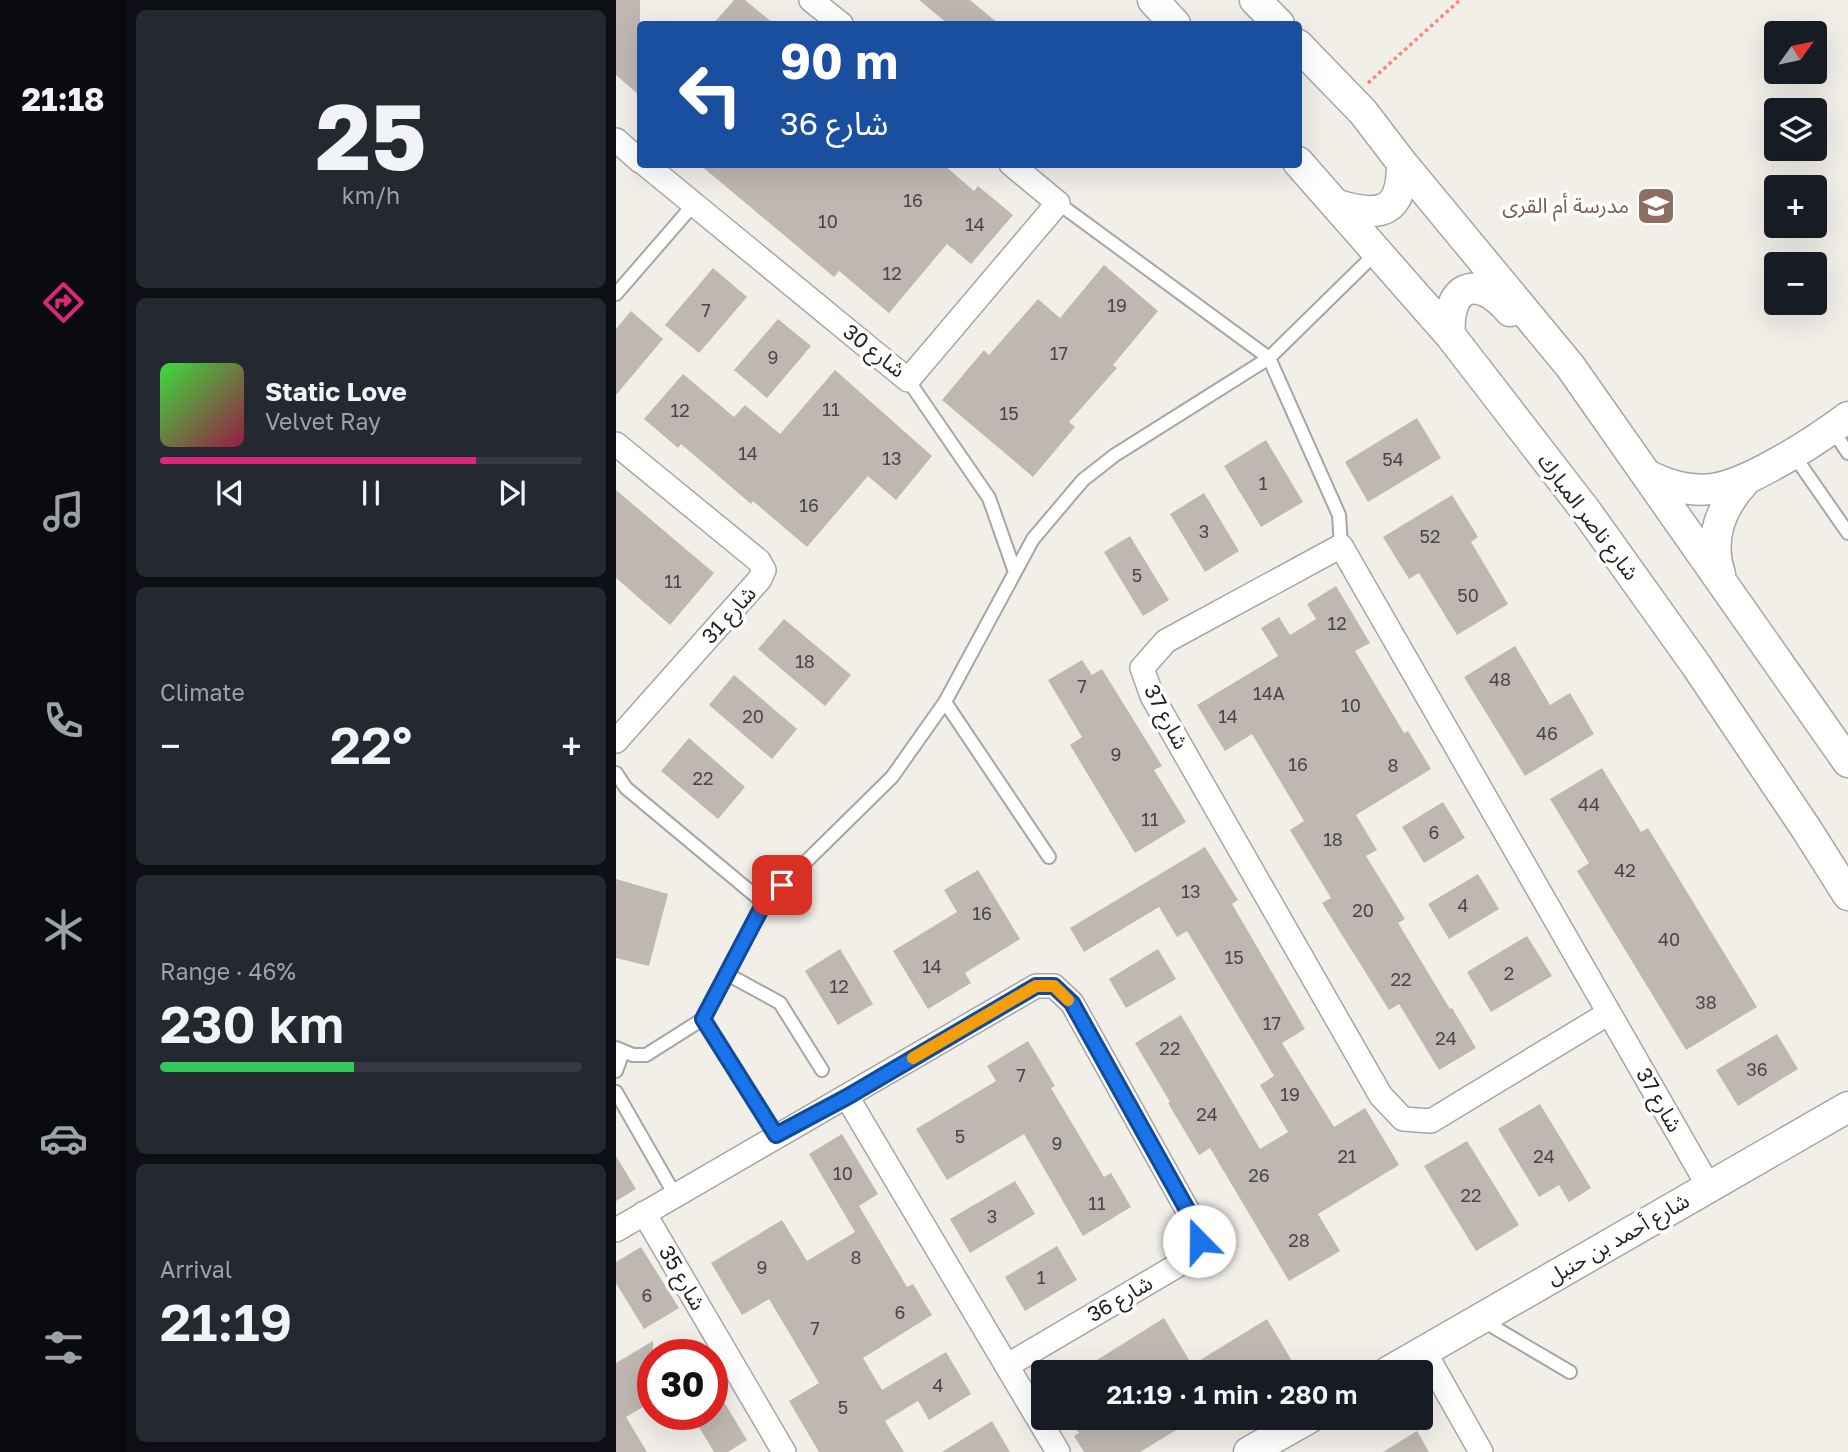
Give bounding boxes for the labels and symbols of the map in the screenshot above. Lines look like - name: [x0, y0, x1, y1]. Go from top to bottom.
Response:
- north arrow: [1764, 21, 1827, 84]
- school or university icon: مدرسة أم القرى: [1635, 185, 1677, 227]
- house number: 16: [903, 189, 923, 211]
- place label: مدرسة أم القرى: [1502, 192, 1629, 222]
- house number: 10: [818, 210, 838, 232]
- house number: 14: [965, 213, 985, 235]
- house number: 12: [882, 262, 902, 284]
- house number: 19: [1107, 294, 1127, 316]
- house number: 7: [701, 299, 711, 321]
- street label: شارع 30: [837, 318, 911, 385]
- house number: 17: [1050, 342, 1068, 364]
- house number: 9: [768, 346, 778, 368]
- house number: 11: [822, 398, 840, 420]
- house number: 12: [670, 399, 690, 421]
- house number: 15: [999, 402, 1019, 424]
- house number: 14: [738, 442, 758, 464]
- house number: 13: [882, 447, 902, 469]
- house number: 54: [1382, 448, 1404, 470]
- street label: شارع ناصر المبارك: [1530, 448, 1645, 587]
- house number: 1: [1259, 472, 1268, 494]
- house number: 16: [799, 494, 819, 516]
- house number: 3: [1199, 520, 1209, 542]
- house number: 52: [1420, 525, 1440, 547]
- house number: 5: [1132, 564, 1142, 586]
- house number: 11: [664, 570, 682, 592]
- street label: شارع 31: [696, 580, 763, 651]
- house number: 50: [1457, 584, 1479, 606]
- house number: 12: [1327, 612, 1347, 634]
- house number: 18: [795, 650, 815, 672]
- house number: 48: [1489, 668, 1511, 690]
- house number: 7: [1077, 675, 1087, 697]
- street label: شارع 37: [1136, 680, 1195, 755]
- house number: 14A: [1253, 682, 1285, 704]
- house number: 10: [1341, 694, 1361, 716]
- house number: 20: [742, 705, 764, 727]
- house number: 14: [1218, 705, 1238, 727]
- house number: 46: [1536, 722, 1558, 744]
- house number: 9: [1111, 743, 1121, 765]
- house number: 16: [1288, 753, 1308, 775]
- house number: 8: [1388, 754, 1398, 776]
- house number: 22: [693, 767, 713, 789]
- house number: 44: [1578, 793, 1600, 815]
- house number: 11: [1141, 808, 1159, 830]
- house number: 6: [1429, 821, 1439, 843]
- house number: 18: [1323, 828, 1343, 850]
- pin: [752, 855, 812, 915]
- house number: 42: [1614, 859, 1636, 881]
- house number: 13: [1181, 880, 1201, 902]
- house number: 4: [1458, 894, 1469, 916]
- house number: 20: [1352, 899, 1374, 921]
- house number: 16: [972, 902, 992, 924]
- house number: 40: [1658, 928, 1680, 950]
- house number: 15: [1224, 946, 1244, 968]
- house number: 14: [922, 955, 942, 977]
- house number: 2: [1504, 962, 1514, 984]
- house number: 22: [1391, 968, 1411, 990]
- house number: 12: [829, 975, 849, 997]
- house number: 38: [1695, 991, 1717, 1013]
- house number: 17: [1263, 1012, 1281, 1034]
- house number: 24: [1435, 1027, 1457, 1049]
- house number: 22: [1160, 1037, 1180, 1059]
- house number: 36: [1746, 1058, 1768, 1080]
- street label: شارع 37: [1629, 1063, 1689, 1138]
- house number: 7: [1016, 1064, 1026, 1086]
- house number: 19: [1280, 1083, 1300, 1105]
- house number: 24: [1196, 1103, 1218, 1125]
- house number: 5: [955, 1125, 965, 1147]
- house number: 9: [1052, 1132, 1062, 1154]
- house number: 21: [1337, 1145, 1357, 1167]
- house number: 24: [1533, 1145, 1555, 1167]
- house number: 10: [833, 1162, 853, 1184]
- house number: 26: [1248, 1164, 1270, 1186]
- house number: 22: [1461, 1184, 1481, 1206]
- street label: شارع أحمد بن حنبل: [1542, 1187, 1695, 1292]
- house number: 11: [1088, 1192, 1106, 1214]
- position arrow: [1162, 1204, 1236, 1278]
- house number: 3: [987, 1205, 997, 1227]
- house number: 28: [1288, 1229, 1310, 1251]
- street label: شارع 35: [651, 1240, 712, 1316]
- house number: 8: [851, 1246, 861, 1268]
- house number: 9: [757, 1256, 767, 1278]
- house number: 1: [1037, 1266, 1046, 1288]
- street label: شارع 36: [1082, 1269, 1158, 1330]
- house number: 6: [642, 1284, 652, 1306]
- house number: 6: [895, 1301, 905, 1323]
- house number: 7: [810, 1317, 820, 1339]
- speed limit sign: 30: [637, 1339, 728, 1430]
- house number: 4: [933, 1374, 944, 1396]
- house number: 5: [838, 1396, 848, 1418]

